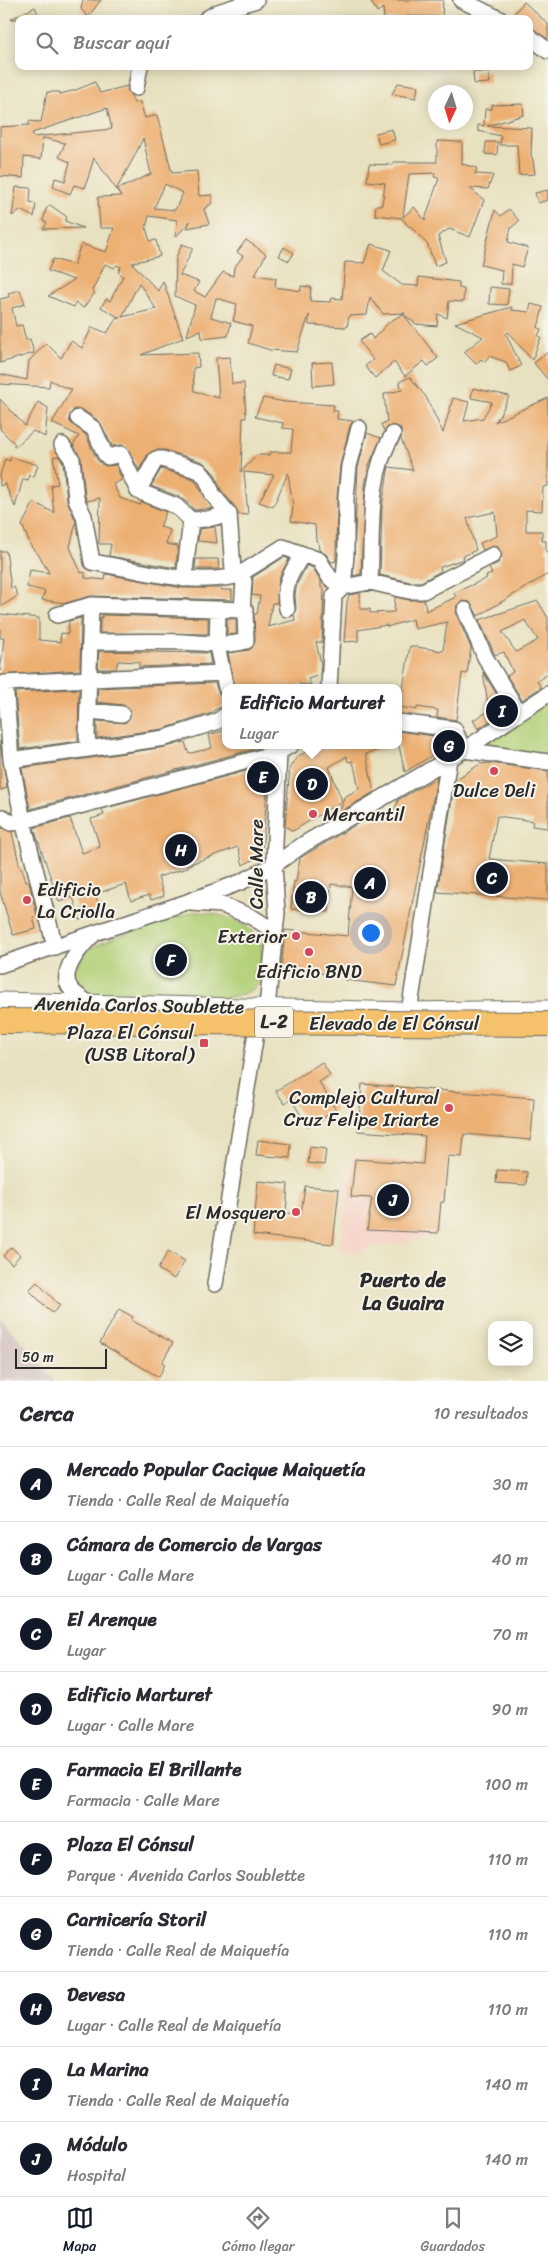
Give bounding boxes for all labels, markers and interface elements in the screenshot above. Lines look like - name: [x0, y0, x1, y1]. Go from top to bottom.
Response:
- search box: [15, 15, 533, 70]
- text: Buscar aquí: [73, 26, 170, 59]
- icon: search: [33, 29, 61, 57]
- north arrow: [428, 85, 473, 130]
- popup: [222, 684, 402, 749]
- text: Edificio Marturet: [240, 686, 384, 719]
- pin: I: [486, 692, 518, 730]
- text: Lugar: [240, 719, 278, 748]
- pin: G: [433, 727, 465, 765]
- pin: E: [247, 758, 279, 796]
- pin: D: [296, 765, 328, 803]
- marker: Dulce Deli: [488, 765, 500, 777]
- place label: Dulce Deli: [453, 774, 536, 807]
- place label: Mercantil: [323, 798, 405, 831]
- marker: Mercantil: [307, 808, 319, 820]
- street label: Calle Mare: [240, 819, 273, 909]
- pin: H: [165, 831, 197, 869]
- pin: C: [476, 859, 508, 897]
- pin: A: [354, 864, 386, 902]
- place label: Edificio La Criolla: [37, 873, 115, 928]
- pin: B: [295, 878, 327, 916]
- marker: Edificio La Criolla: [21, 894, 33, 906]
- place label: Exterior: [217, 920, 287, 953]
- your location: [358, 920, 384, 946]
- marker: Exterior: [290, 930, 302, 942]
- pin: F: [155, 941, 187, 979]
- marker: Edificio BND: [303, 946, 315, 958]
- place label: Edificio BND: [256, 955, 362, 988]
- street label: Avenida Carlos Soublette: [33, 987, 244, 1023]
- road number: L-2: [255, 1006, 293, 1038]
- street label: Elevado de El Cónsul: [309, 1007, 480, 1040]
- place label: Plaza El Cónsul (USB Litoral): [67, 1016, 195, 1071]
- marker: Plaza El Cónsul (USB Litoral): [198, 1037, 210, 1049]
- place label: Complejo Cultural Cruz Felipe Iriarte: [284, 1081, 440, 1136]
- marker: Complejo Cultural Cruz Felipe Iriarte: [443, 1102, 455, 1114]
- pin: J: [377, 1181, 409, 1219]
- place label: El Mosquero: [185, 1196, 286, 1229]
- marker: El Mosquero: [290, 1206, 302, 1218]
- district label: Puerto de La Guaira: [360, 1263, 447, 1321]
- map controls: [488, 1321, 533, 1366]
- button: layers: [488, 1321, 533, 1366]
- text: 50 m: [22, 1345, 54, 1370]
- scale bar: [15, 1346, 108, 1369]
- text: Cerca: [20, 1395, 74, 1433]
- text: 10 resultados: [433, 1399, 528, 1428]
- text: Mercado Popular Cacique Maiquetía: [67, 1453, 365, 1486]
- text: A: [31, 1470, 41, 1499]
- text: 30 m: [493, 1470, 528, 1499]
- text: Tienda · Calle Real de Maiquetía: [67, 1486, 289, 1515]
- text: Cámara de Comercio de Vargas: [67, 1528, 322, 1561]
- text: B: [31, 1545, 41, 1574]
- text: 40 m: [491, 1545, 528, 1574]
- text: Lugar · Calle Mare: [67, 1561, 194, 1590]
- text: El Arenque: [67, 1603, 157, 1636]
- text: C: [31, 1620, 41, 1649]
- text: 70 m: [492, 1620, 528, 1649]
- text: Lugar: [67, 1636, 106, 1665]
- text: Edificio Marturet: [67, 1678, 212, 1711]
- text: D: [31, 1695, 41, 1724]
- text: 90 m: [492, 1695, 528, 1724]
- text: Lugar · Calle Mare: [67, 1711, 194, 1740]
- text: Farmacia El Brillante: [67, 1753, 241, 1786]
- text: E: [32, 1770, 40, 1799]
- text: 100 m: [484, 1770, 528, 1799]
- text: Farmacia · Calle Mare: [67, 1786, 220, 1815]
- text: Plaza El Cónsul: [67, 1828, 194, 1861]
- text: F: [32, 1845, 40, 1874]
- text: 110 m: [488, 1845, 528, 1874]
- text: Parque · Avenida Carlos Soublette: [67, 1861, 305, 1890]
- text: Carnicería Storil: [67, 1903, 206, 1936]
- text: G: [31, 1920, 41, 1949]
- text: 110 m: [488, 1920, 528, 1949]
- text: Tienda · Calle Real de Maiquetía: [67, 1936, 289, 1965]
- text: Devesa: [67, 1978, 125, 2011]
- text: H: [30, 1995, 42, 2024]
- text: 110 m: [488, 1995, 528, 2024]
- text: Lugar · Calle Real de Maiquetía: [67, 2011, 281, 2040]
- text: La Marina: [67, 2053, 149, 2086]
- text: I: [33, 2070, 39, 2099]
- text: 140 m: [485, 2070, 528, 2099]
- text: Tienda · Calle Real de Maiquetía: [67, 2086, 289, 2115]
- text: Módulo: [67, 2128, 127, 2161]
- text: J: [32, 2145, 40, 2174]
- text: 140 m: [485, 2145, 528, 2174]
- text: Hospital: [67, 2161, 126, 2190]
- tab: Mapa: [63, 2204, 96, 2259]
- tab: Cómo llegar: [222, 2204, 294, 2259]
- tab: Guardados: [421, 2204, 485, 2259]

